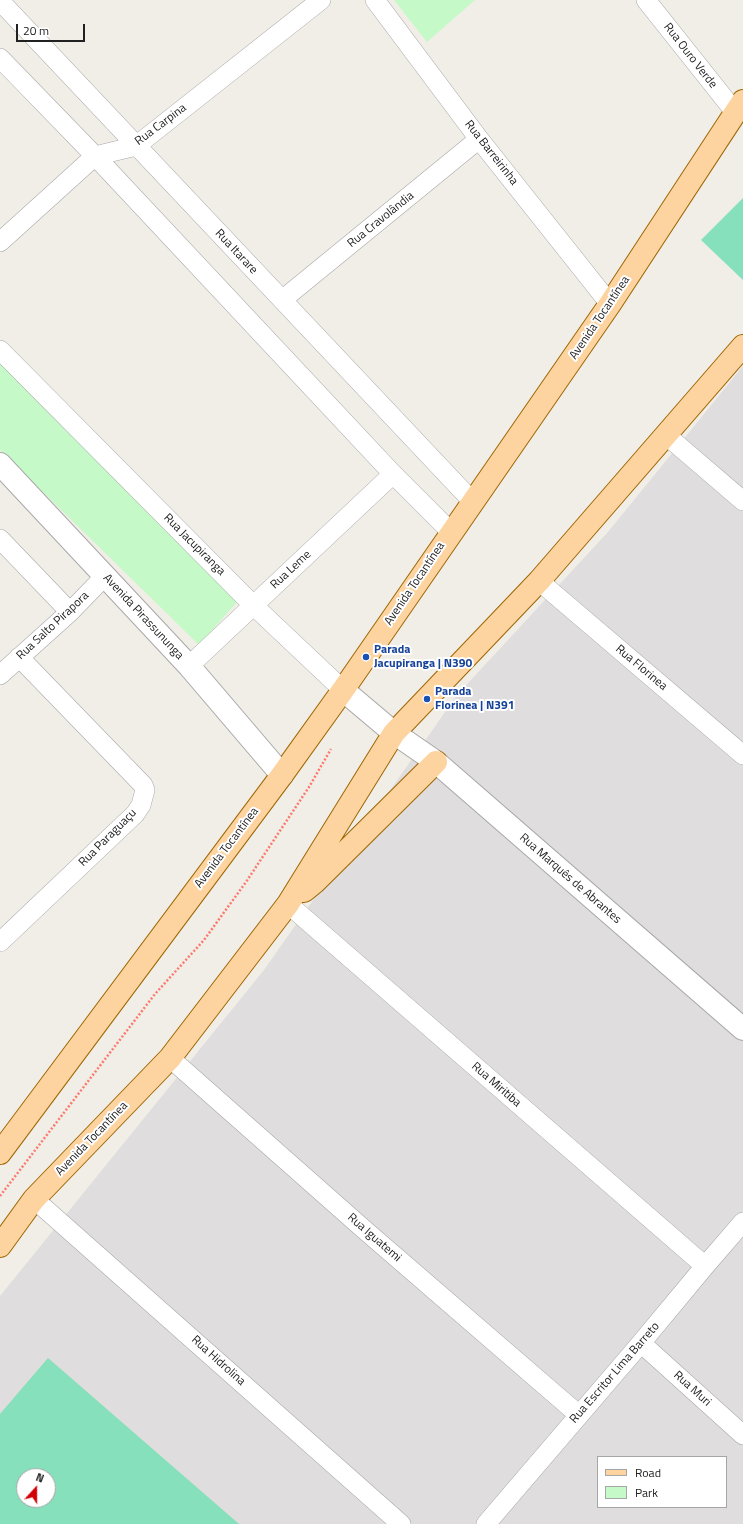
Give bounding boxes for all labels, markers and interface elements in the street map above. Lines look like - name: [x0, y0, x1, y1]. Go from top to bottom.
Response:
- scale bar: [18, 16, 87, 42]
- text: 20 m: [23, 21, 49, 40]
- street label: Rua Ouro Verde: [660, 21, 720, 91]
- street label: Rua Carpina: [133, 101, 189, 149]
- street label: Rua Barreirinha: [461, 118, 521, 188]
- street label: Rua Cravolândia: [345, 189, 417, 251]
- street label: Rua Itarare: [212, 227, 260, 277]
- street label: Avenida Tocantínea: [567, 274, 633, 362]
- street label: Rua Jacupiranga: [160, 511, 228, 579]
- street label: Avenida Tocantínea: [382, 540, 448, 628]
- street label: Rua Leme: [268, 548, 314, 592]
- street label: Avenida Pirassununga: [100, 571, 186, 663]
- street label: Rua Salto Pirapora: [14, 589, 92, 663]
- street label: Rua Florinea: [612, 642, 670, 694]
- place label: Parada Jacupiranga | N390: [374, 643, 472, 671]
- marker: Parada Jacupiranga | N390: [361, 652, 371, 662]
- place label: Parada Florinea | N391: [435, 685, 514, 713]
- marker: Parada Florinea | N391: [422, 694, 432, 704]
- street label: Avenida Tocantínea: [192, 805, 262, 891]
- street label: Rua Paraguaçu: [76, 806, 140, 870]
- street label: Rua Marquês de Abrantes: [516, 831, 624, 927]
- street label: Rua Miritiba: [468, 1060, 524, 1110]
- street label: Avenida Tocantínea: [53, 1099, 131, 1179]
- street label: Rua Iguatemi: [344, 1211, 404, 1265]
- street label: Rua Escritor Lima Barreto: [567, 1320, 663, 1426]
- street label: Rua Hidrolina: [188, 1333, 248, 1389]
- street label: Rua Muri: [670, 1368, 714, 1410]
- legend: [597, 1456, 727, 1508]
- text: Road: [635, 1463, 661, 1482]
- north arrow: [16, 1468, 56, 1508]
- text: N: [34, 1469, 46, 1487]
- text: Park: [635, 1483, 658, 1502]

